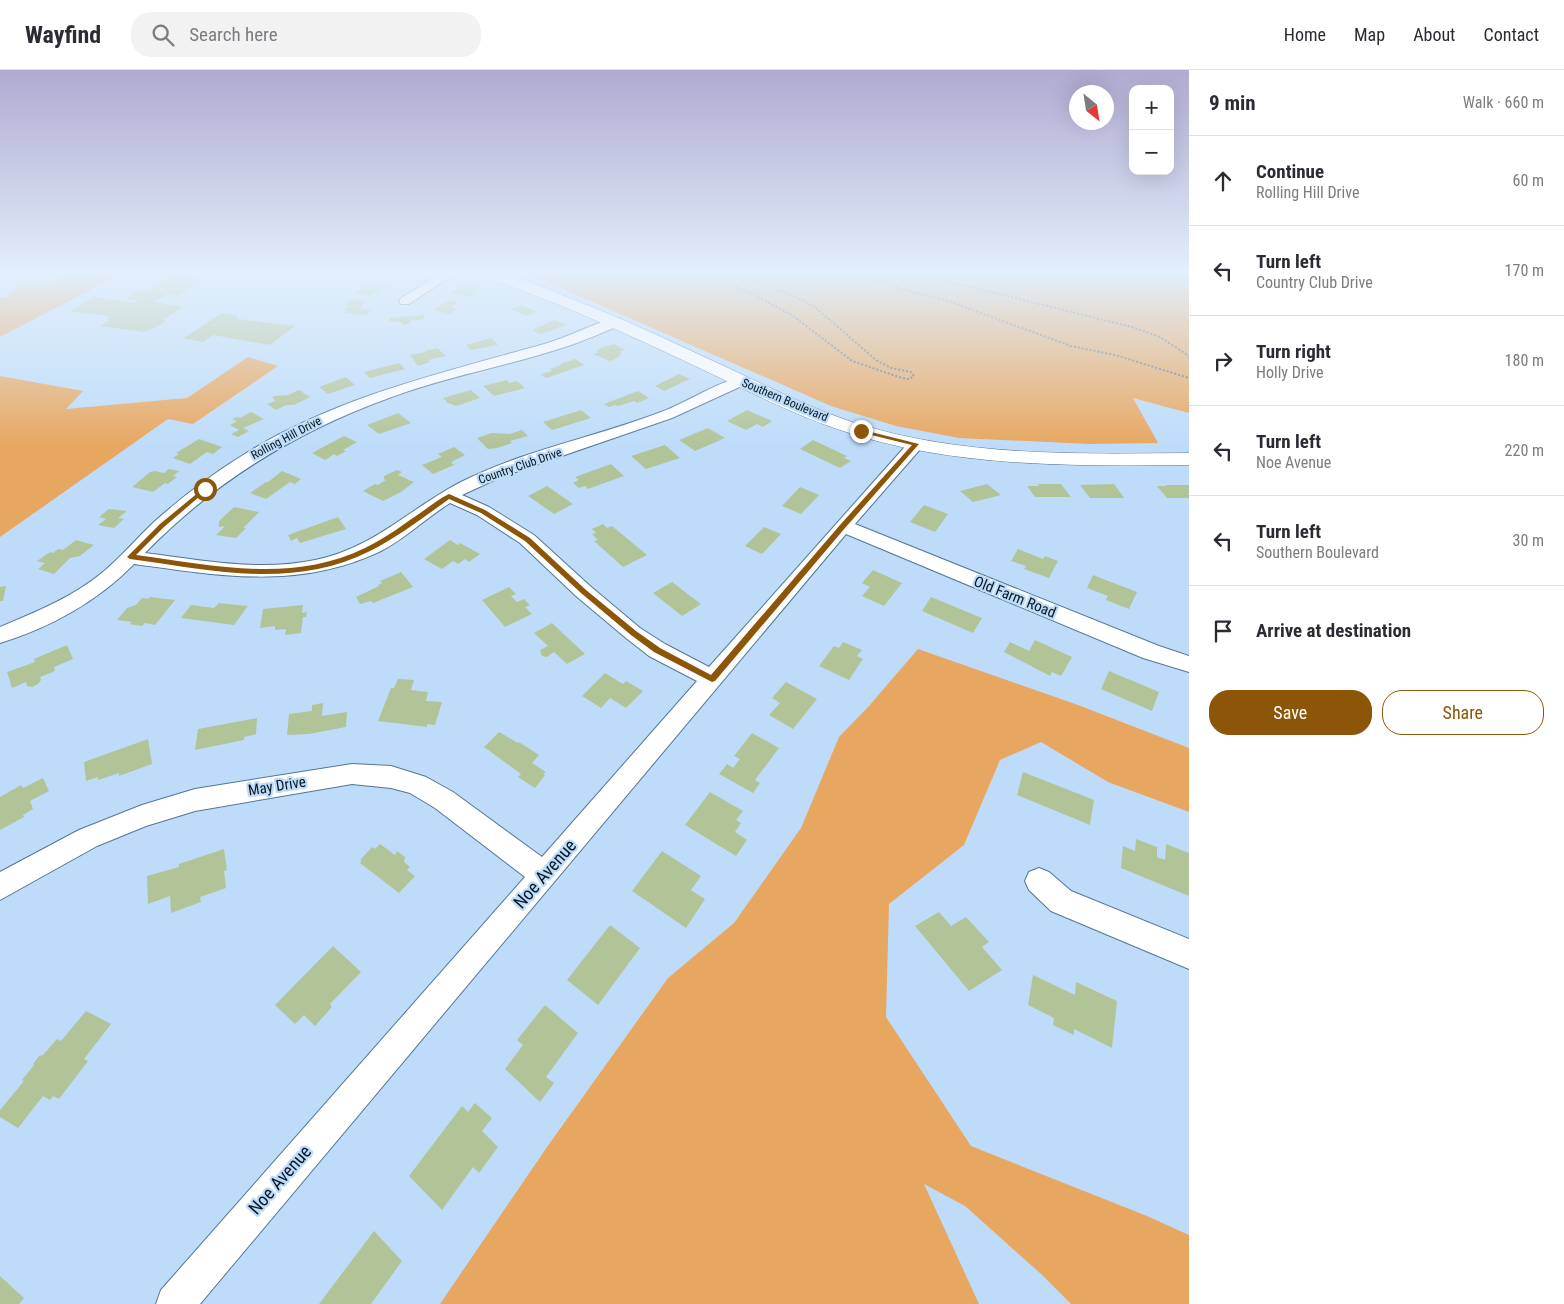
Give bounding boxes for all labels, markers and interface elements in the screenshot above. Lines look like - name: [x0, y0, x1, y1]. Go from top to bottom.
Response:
- search box: [131, 12, 481, 57]
- text: Wayfind: [25, 21, 101, 49]
- icon: search: [149, 21, 177, 49]
- text: Search here: [189, 23, 278, 46]
- text: Home: [1284, 24, 1326, 45]
- text: Map: [1354, 24, 1385, 45]
- text: About: [1413, 24, 1455, 45]
- text: Contact: [1483, 24, 1539, 45]
- north arrow: [1069, 85, 1114, 130]
- map controls: [1129, 85, 1174, 175]
- button: +: [1129, 85, 1174, 130]
- text: 9 min: [1209, 91, 1256, 115]
- text: Walk · 660 m: [1463, 93, 1544, 112]
- button: −: [1129, 130, 1174, 175]
- text: Continue: [1256, 160, 1324, 183]
- icon: ahead: [1209, 167, 1237, 195]
- text: 60 m: [1512, 171, 1544, 190]
- text: Rolling Hill Drive: [1256, 183, 1359, 202]
- text: Turn left: [1256, 250, 1321, 273]
- icon: left: [1209, 257, 1237, 285]
- text: 170 m: [1505, 261, 1544, 280]
- text: Country Club Drive: [1256, 273, 1373, 292]
- text: Turn right: [1256, 340, 1331, 363]
- icon: right: [1209, 347, 1237, 375]
- text: 180 m: [1505, 351, 1544, 370]
- text: Holly Drive: [1256, 363, 1324, 382]
- street label: Southern Boulevard: [740, 376, 830, 424]
- street label: Rolling Hill Drive: [248, 413, 324, 462]
- route end: [850, 420, 873, 443]
- text: Turn left: [1256, 430, 1321, 453]
- icon: left: [1209, 437, 1237, 465]
- text: 220 m: [1505, 441, 1544, 460]
- street label: Country Club Drive: [476, 445, 564, 487]
- text: Noe Avenue: [1256, 453, 1331, 472]
- route start: [194, 478, 217, 501]
- text: Turn left: [1256, 520, 1321, 543]
- icon: left: [1209, 527, 1237, 555]
- text: 30 m: [1512, 531, 1544, 550]
- text: Southern Boulevard: [1256, 543, 1379, 562]
- street label: Old Farm Road: [971, 572, 1059, 622]
- icon: arrive: [1209, 617, 1237, 645]
- text: Arrive at destination: [1256, 619, 1411, 642]
- button: Save: [1209, 690, 1372, 735]
- button: Share: [1382, 690, 1544, 735]
- street label: May Drive: [247, 773, 307, 799]
- street label: Noe Avenue: [509, 835, 580, 912]
- street label: Noe Avenue: [244, 1141, 315, 1218]

